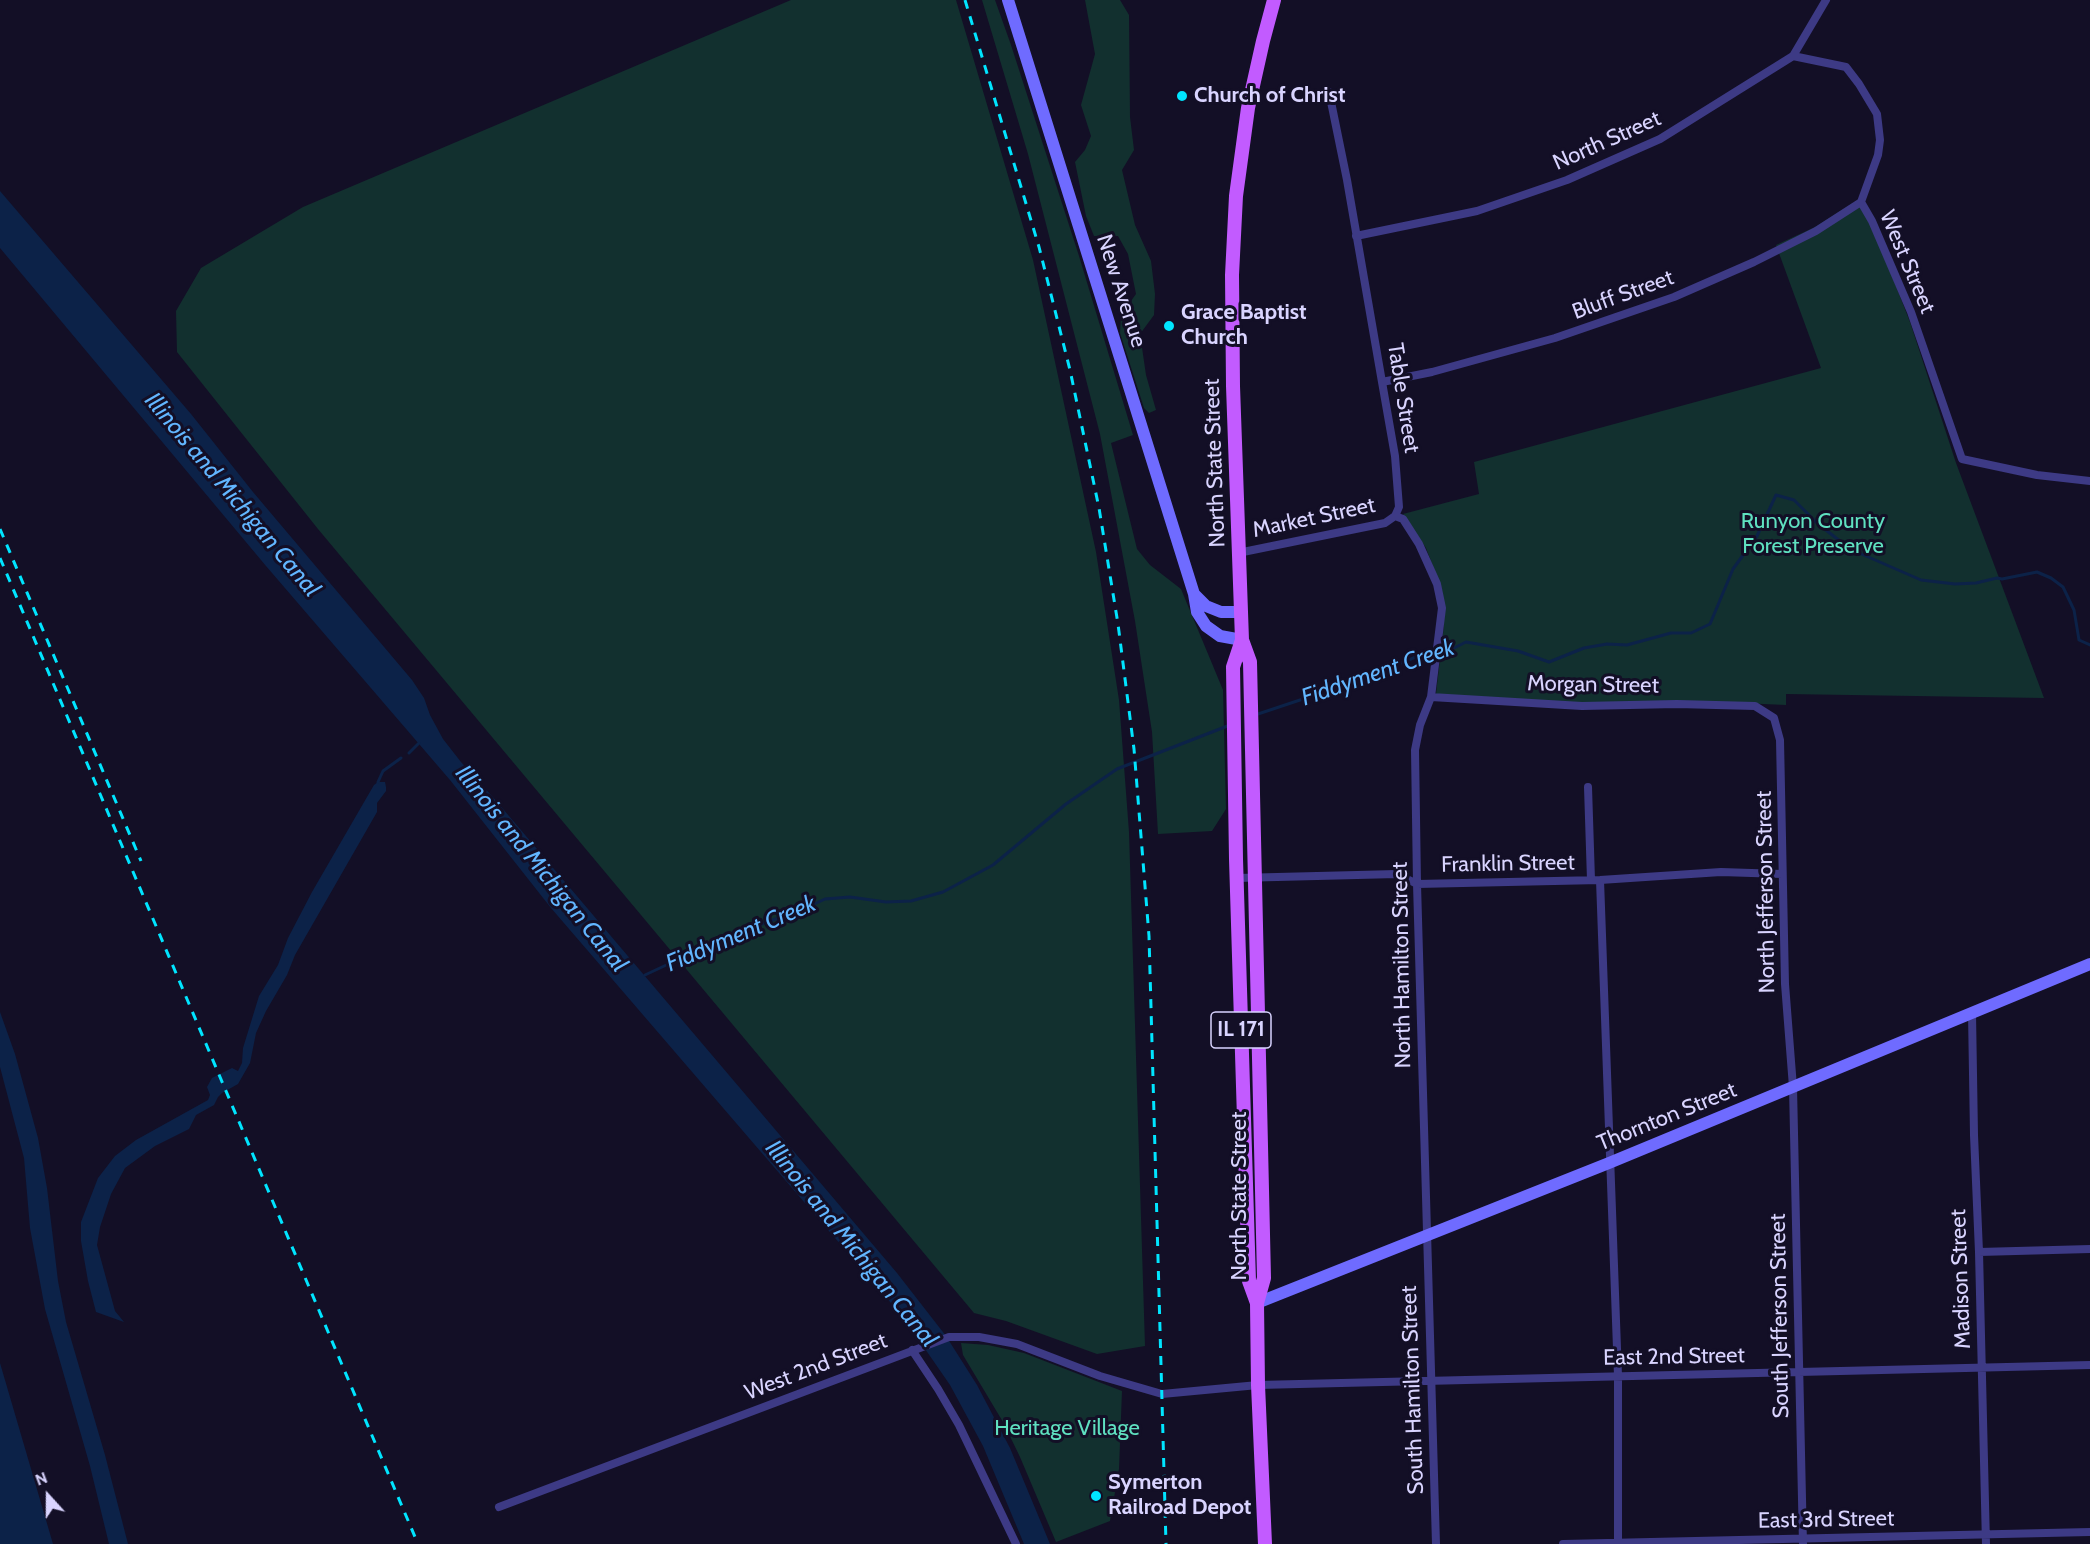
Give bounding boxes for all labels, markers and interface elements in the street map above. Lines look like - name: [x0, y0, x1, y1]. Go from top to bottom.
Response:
- place label: Church of Christ: [1194, 83, 1345, 109]
- marker: Church of Christ: [1175, 89, 1189, 103]
- street label: North Street: [1549, 106, 1665, 176]
- street label: West Street: [1874, 207, 1940, 317]
- street label: New Avenue: [1090, 231, 1152, 351]
- street label: Bluff Street: [1569, 265, 1677, 325]
- place label: Grace Baptist Church: [1181, 300, 1307, 352]
- marker: Grace Baptist Church: [1162, 319, 1176, 333]
- street label: Table Street: [1381, 341, 1425, 455]
- street label: North State Street: [1199, 378, 1231, 548]
- water label: Illinois and Michigan Canal: [138, 387, 326, 603]
- street label: Market Street: [1250, 492, 1378, 544]
- park label: Runyon County Forest Preserve: [1741, 509, 1885, 560]
- water label: Fiddyment Creek: [1298, 633, 1458, 713]
- street label: Morgan Street: [1527, 671, 1659, 699]
- water label: Illinois and Michigan Canal: [449, 760, 633, 978]
- street label: North Jefferson Street: [1751, 790, 1781, 994]
- street label: Franklin Street: [1441, 850, 1575, 878]
- street label: North Hamilton Street: [1387, 861, 1417, 1069]
- water label: Fiddyment Creek: [662, 889, 820, 979]
- road number: IL 171: [1211, 1012, 1271, 1048]
- street label: Thornton Street: [1593, 1077, 1741, 1157]
- street label: North State Street: [1227, 1112, 1253, 1280]
- water label: Illinois and Michigan Canal: [759, 1135, 943, 1353]
- street label: Madison Street: [1945, 1209, 1977, 1349]
- street label: South Jefferson Street: [1765, 1213, 1795, 1419]
- street label: South Hamilton Street: [1396, 1285, 1430, 1495]
- street label: West 2nd Street: [741, 1328, 891, 1406]
- street label: East 2nd Street: [1603, 1343, 1745, 1371]
- park label: Heritage Village: [994, 1416, 1140, 1442]
- north arrow: [18, 1466, 78, 1526]
- text: N: [33, 1468, 50, 1490]
- place label: Symerton Railroad Depot: [1108, 1470, 1251, 1522]
- marker: Symerton Railroad Depot: [1089, 1489, 1103, 1503]
- street label: East 3rd Street: [1758, 1506, 1894, 1534]

